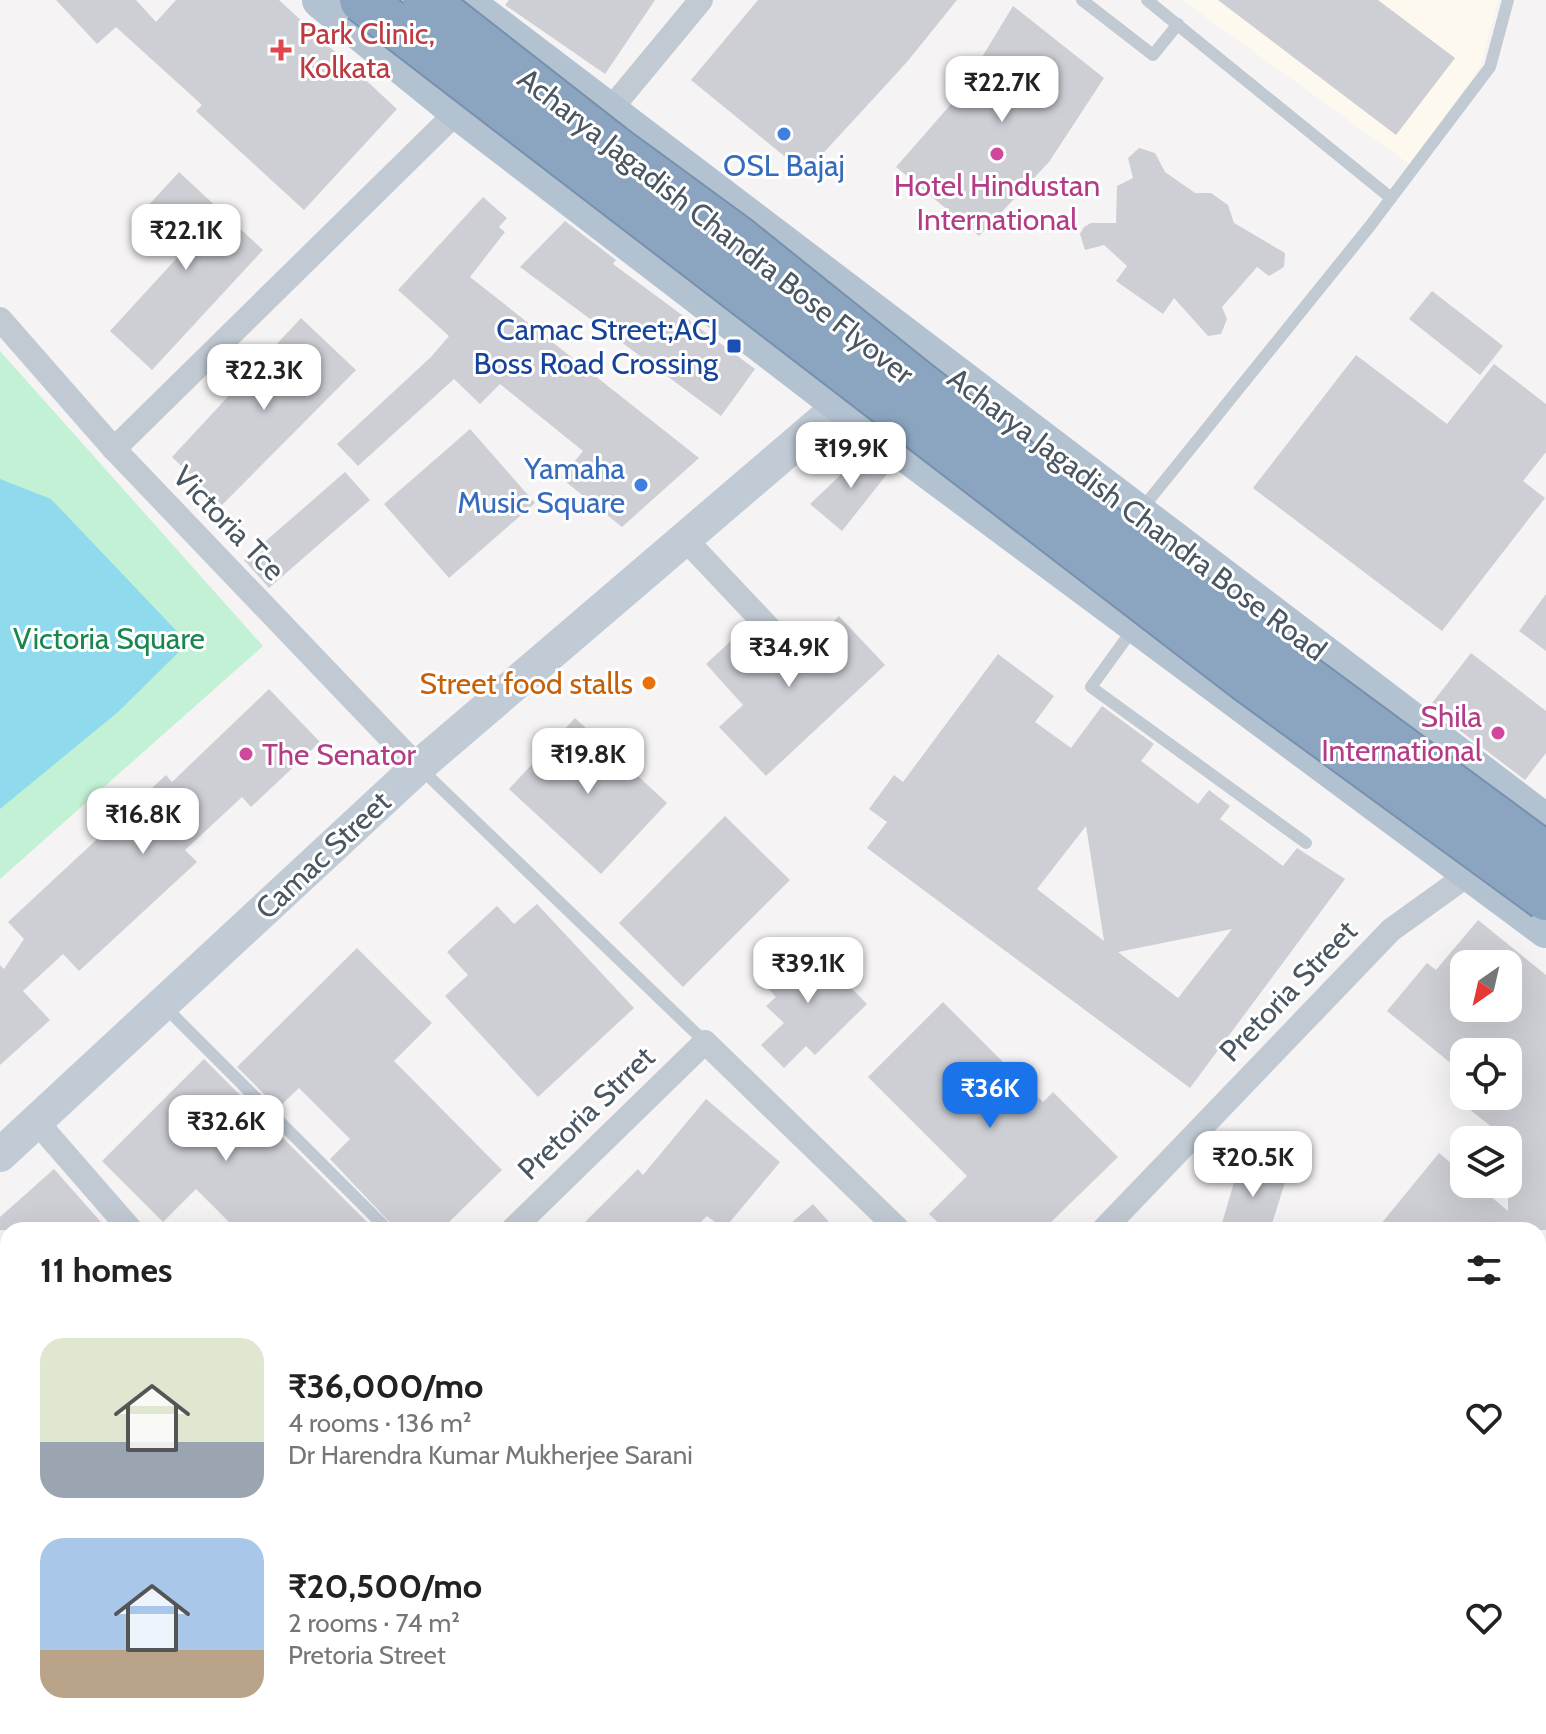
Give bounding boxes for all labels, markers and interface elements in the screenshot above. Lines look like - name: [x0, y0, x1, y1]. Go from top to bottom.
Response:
- place label: Park Clinic, Kolkata: [299, 15, 435, 86]
- marker: Park Clinic, Kolkata: [270, 39, 292, 61]
- pin: ₹22.7K: [937, 56, 1067, 124]
- street label: Acharya Jagadish Chandra Bose Flyover: [511, 60, 922, 392]
- text: ₹22.7K: [963, 66, 1041, 98]
- marker: OSL Bajaj: [775, 125, 793, 143]
- marker: Hotel Hindustan International: [988, 145, 1006, 163]
- place label: OSL Bajaj: [723, 147, 845, 184]
- place label: Hotel Hindustan International: [894, 167, 1100, 238]
- pin: ₹22.1K: [121, 204, 251, 272]
- text: ₹22.1K: [150, 214, 222, 246]
- place label: Camac Street;ACJ Boss Road Crossing: [473, 311, 719, 382]
- marker: Camac Street;ACJ Boss Road Crossing: [725, 337, 743, 355]
- pin: ₹22.3K: [199, 344, 329, 412]
- text: ₹22.3K: [225, 354, 303, 386]
- street label: Acharya Jagadish Chandra Bose Road: [940, 359, 1334, 669]
- pin: ₹19.9K: [786, 422, 916, 490]
- text: ₹19.9K: [814, 432, 888, 464]
- place label: Yamaha Music Square: [457, 450, 626, 521]
- street label: Victoria Tce: [165, 458, 293, 588]
- marker: Yamaha Music Square: [632, 476, 650, 494]
- park label: Victoria Square: [13, 620, 205, 657]
- pin: ₹34.9K: [724, 621, 854, 689]
- text: ₹34.9K: [749, 631, 829, 663]
- place label: Street food stalls: [420, 665, 633, 702]
- marker: Street food stalls: [640, 674, 658, 692]
- place label: Shila International: [1321, 698, 1483, 769]
- marker: Shila International: [1489, 724, 1507, 742]
- pin: ₹19.8K: [523, 728, 653, 796]
- place label: The Senator: [262, 736, 416, 773]
- text: ₹19.8K: [550, 738, 626, 770]
- marker: The Senator: [237, 745, 255, 763]
- street label: Camac Street: [248, 783, 398, 927]
- pin: ₹16.8K: [78, 788, 208, 856]
- text: ₹16.8K: [105, 798, 181, 830]
- street label: Pretoria Street: [1211, 913, 1365, 1069]
- pin: ₹39.1K: [743, 937, 873, 1005]
- text: ₹39.1K: [771, 947, 845, 979]
- north arrow: [1450, 950, 1522, 1022]
- map controls: [1450, 950, 1522, 1198]
- button: locate: [1450, 1038, 1522, 1110]
- street label: Pretoria Strret: [510, 1039, 662, 1187]
- pin: ₹36K: [943, 1062, 1037, 1130]
- text: ₹36K: [960, 1072, 1020, 1104]
- pin: ₹32.6K: [161, 1095, 291, 1163]
- text: ₹32.6K: [187, 1105, 265, 1137]
- button: layers: [1450, 1126, 1522, 1198]
- pin: ₹20.5K: [1188, 1131, 1318, 1199]
- text: ₹20.5K: [1212, 1141, 1294, 1173]
- icon: filters: [1462, 1248, 1506, 1292]
- text: 11 homes: [40, 1249, 172, 1291]
- text: ₹36,000/mo: [288, 1365, 483, 1407]
- icon: home: [104, 1370, 200, 1466]
- icon: heart: [1462, 1396, 1506, 1440]
- text: 4 rooms · 136 m²: [288, 1407, 471, 1439]
- text: Dr Harendra Kumar Mukherjee Sarani: [288, 1439, 693, 1471]
- text: ₹20,500/mo: [288, 1565, 482, 1607]
- icon: home: [104, 1570, 200, 1666]
- icon: heart: [1462, 1596, 1506, 1640]
- text: 2 rooms · 74 m²: [288, 1607, 460, 1639]
- text: Pretoria Street: [288, 1639, 446, 1671]

